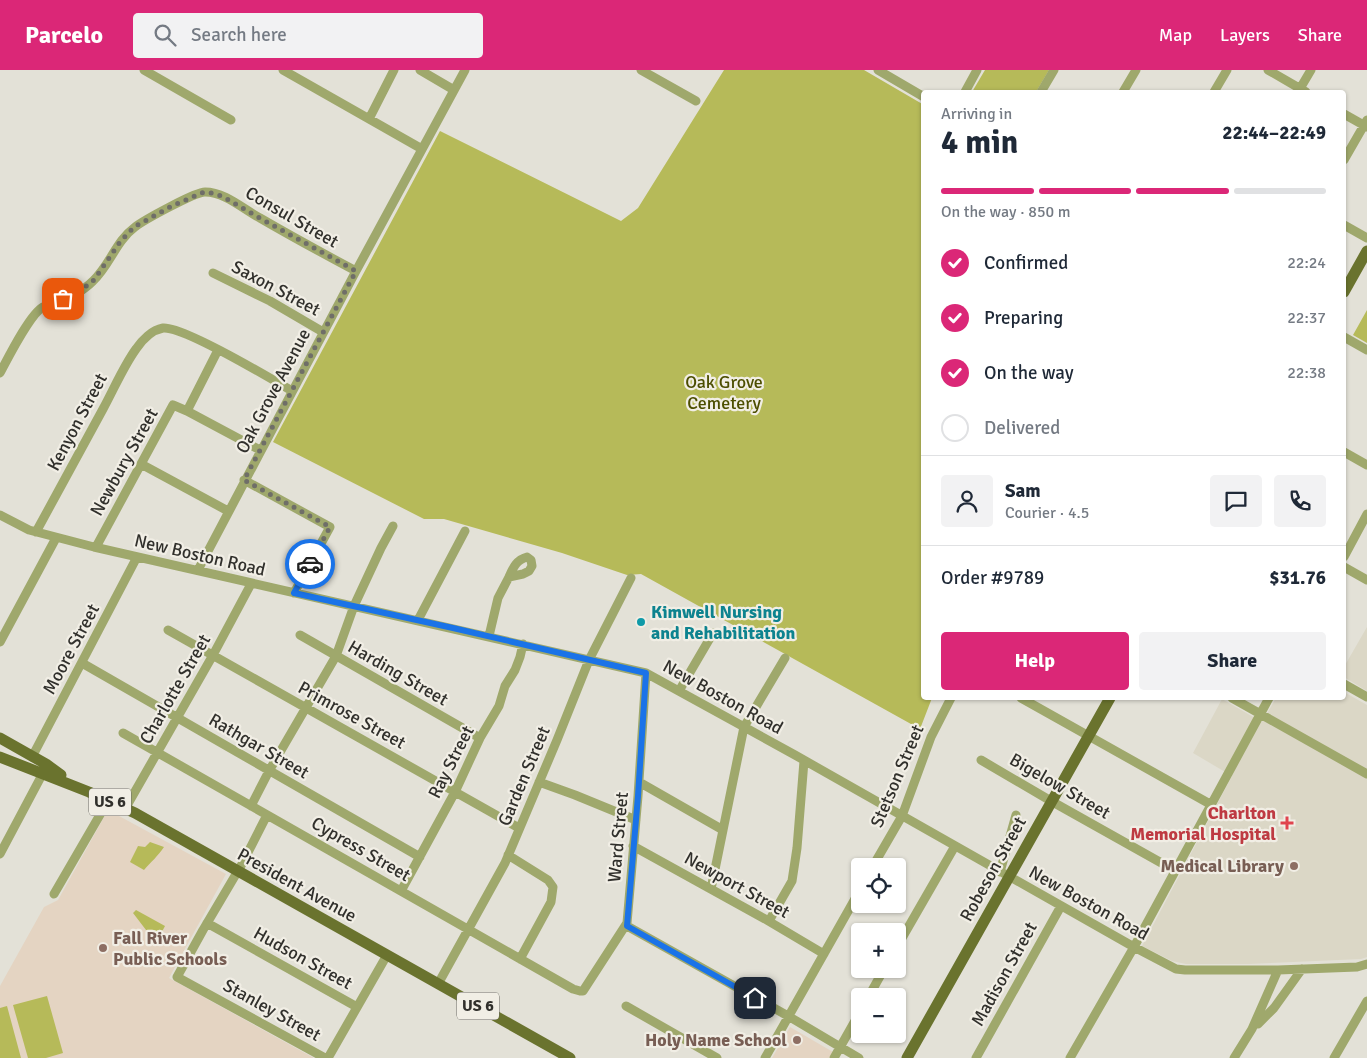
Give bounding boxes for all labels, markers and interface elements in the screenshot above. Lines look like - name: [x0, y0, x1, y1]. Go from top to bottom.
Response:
- search box: [133, 13, 483, 58]
- text: Parcelo: [25, 20, 103, 50]
- icon: search: [151, 21, 179, 49]
- text: Search here: [191, 23, 287, 47]
- text: Map: [1159, 24, 1192, 46]
- text: Layers: [1220, 24, 1270, 46]
- text: Share: [1298, 24, 1342, 46]
- text: Arriving in: [941, 104, 1012, 124]
- text: 22:44–22:49: [1222, 121, 1326, 145]
- text: 4 min: [941, 123, 1018, 162]
- street label: Consul Street: [242, 182, 342, 252]
- text: On the way · 850 m: [941, 202, 1071, 222]
- icon: check: [941, 249, 969, 277]
- text: Confirmed: [984, 251, 1068, 275]
- text: 22:24: [1287, 253, 1326, 273]
- street label: Saxon Street: [228, 255, 324, 321]
- pin: [42, 278, 84, 320]
- icon: bag: [49, 285, 77, 313]
- icon: check: [941, 304, 969, 332]
- text: Preparing: [984, 306, 1063, 330]
- text: 22:37: [1287, 308, 1326, 328]
- street label: Oak Grove Avenue: [231, 325, 315, 457]
- icon: check: [941, 359, 969, 387]
- text: On the way: [984, 361, 1074, 385]
- text: 22:38: [1287, 363, 1326, 383]
- street label: Kenyon Street: [42, 370, 112, 474]
- park label: Oak Grove Cemetery: [685, 371, 763, 414]
- street label: Newbury Street: [85, 404, 163, 520]
- text: Delivered: [984, 416, 1060, 440]
- button: person: [941, 475, 993, 527]
- button: chat: [1210, 475, 1262, 527]
- button: phone: [1274, 475, 1326, 527]
- text: Sam: [1005, 479, 1041, 503]
- text: Courier · 4.5: [1005, 503, 1089, 523]
- street label: New Boston Road: [132, 529, 268, 581]
- courier: [285, 539, 335, 589]
- icon: car: [296, 550, 324, 578]
- text: Order #9789: [941, 566, 1044, 590]
- text: $31.76: [1269, 566, 1326, 590]
- street label: Moore Street: [38, 600, 104, 698]
- place label: Kimwell Nursing and Rehabilitation: [651, 601, 796, 644]
- marker: Kimwell Nursing and Rehabilitation: [635, 616, 647, 628]
- street label: Charlotte Street: [135, 630, 215, 748]
- button: Help: [941, 632, 1129, 690]
- button: Share: [1139, 632, 1326, 690]
- street label: Harding Street: [344, 635, 452, 711]
- street label: New Boston Road: [659, 655, 787, 739]
- street label: Primrose Street: [294, 676, 410, 754]
- street label: Rathgar Street: [205, 709, 313, 783]
- street label: Stetson Street: [866, 721, 928, 831]
- street label: Ray Street: [423, 722, 479, 802]
- street label: Garden Street: [493, 723, 555, 829]
- street label: Bigelow Street: [1006, 748, 1114, 824]
- road number: US 6: [89, 789, 131, 816]
- street label: Ward Street: [603, 791, 633, 883]
- place label: Charlton Memorial Hospital: [1130, 802, 1276, 845]
- street label: Cypress Street: [308, 812, 414, 886]
- street label: Robeson Street: [955, 813, 1031, 925]
- marker: Charlton Memorial Hospital: [1280, 816, 1294, 830]
- street label: President Avenue: [234, 843, 360, 927]
- street label: Newport Street: [680, 847, 794, 923]
- place label: Medical Library: [1161, 855, 1284, 877]
- map controls: [851, 858, 906, 1043]
- button: locate: [851, 858, 906, 913]
- marker: Medical Library: [1288, 860, 1300, 872]
- street label: New Boston Road: [1025, 861, 1153, 945]
- street label: Madison Street: [966, 918, 1042, 1030]
- street label: Hudson Street: [250, 922, 356, 994]
- button: +: [851, 923, 906, 978]
- place label: Fall River Public Schools: [113, 927, 227, 970]
- marker: Fall River Public Schools: [97, 942, 109, 954]
- street label: Stanley Street: [219, 974, 325, 1046]
- pin: [734, 977, 776, 1019]
- icon: home: [741, 984, 769, 1012]
- button: −: [851, 988, 906, 1043]
- road number: US 6: [457, 992, 499, 1019]
- place label: Holy Name School: [645, 1029, 787, 1051]
- marker: Holy Name School: [791, 1034, 803, 1046]

